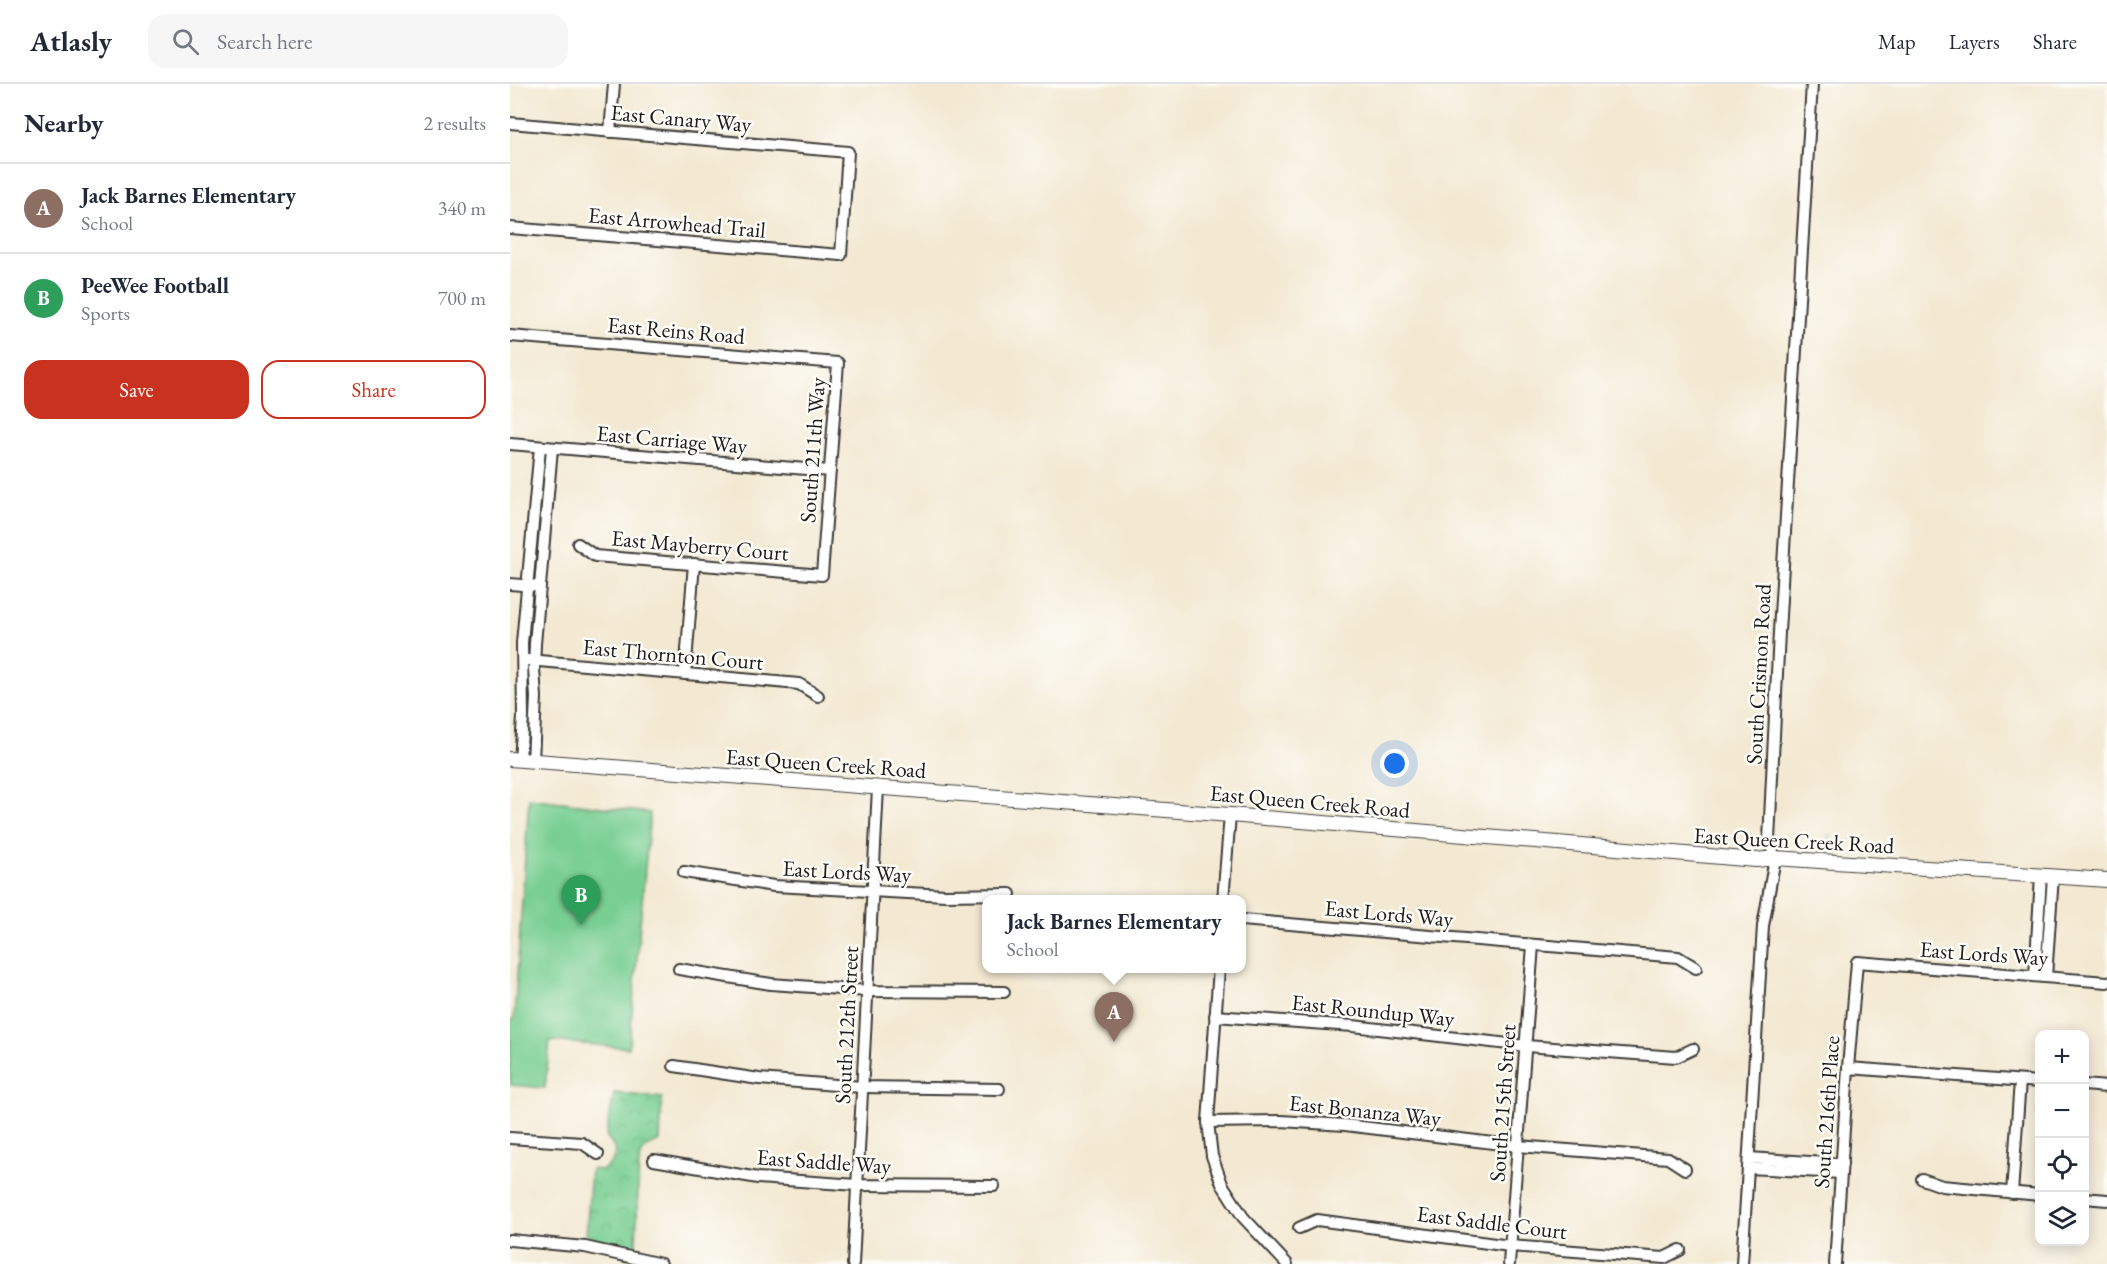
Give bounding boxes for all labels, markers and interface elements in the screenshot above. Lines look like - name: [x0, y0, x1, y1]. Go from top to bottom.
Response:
- search box: [148, 14, 568, 68]
- text: Atlasly: [30, 23, 112, 59]
- icon: search: [169, 25, 202, 58]
- text: Search here: [217, 27, 313, 56]
- text: Map: [1878, 28, 1916, 55]
- text: Layers: [1949, 28, 2000, 55]
- text: Share: [2033, 28, 2077, 55]
- street label: East Canary Way: [609, 98, 753, 139]
- text: Nearby: [24, 106, 104, 140]
- text: 2 results: [423, 110, 486, 136]
- text: Jack Barnes Elementary: [81, 181, 296, 210]
- text: A: [36, 195, 51, 221]
- text: 340 m: [438, 195, 486, 221]
- street label: East Arrowhead Trail: [587, 200, 767, 245]
- text: School: [81, 210, 133, 236]
- text: PeeWee Football: [81, 271, 229, 300]
- text: B: [37, 285, 50, 311]
- text: 700 m: [438, 285, 486, 311]
- text: Sports: [81, 300, 130, 326]
- street label: East Reins Road: [606, 310, 747, 351]
- button: Save: [24, 360, 249, 419]
- button: Share: [261, 360, 486, 419]
- street label: South 211th Way: [793, 376, 832, 524]
- street label: East Carriage Way: [595, 418, 749, 461]
- street label: East Mayberry Court: [610, 523, 790, 568]
- street label: South Crismon Road: [1739, 582, 1778, 765]
- street label: East Thornton Court: [581, 632, 765, 677]
- street label: East Queen Creek Road: [725, 742, 928, 785]
- your location: [1380, 749, 1409, 778]
- street label: East Queen Creek Road: [1209, 778, 1412, 825]
- street label: East Queen Creek Road: [1693, 821, 1896, 860]
- street label: East Lords Way: [782, 854, 912, 889]
- pin: B: [562, 876, 600, 925]
- street label: East Lords Way: [1323, 893, 1455, 934]
- popup: [982, 895, 1246, 973]
- text: Jack Barnes Elementary: [1006, 907, 1222, 936]
- street label: East Lords Way: [1919, 935, 2050, 972]
- text: School: [1006, 936, 1058, 962]
- street label: South 212th Street: [828, 945, 865, 1105]
- street label: East Roundup Way: [1290, 988, 1456, 1034]
- pin: A: [1094, 992, 1134, 1042]
- street label: South 215th Street: [1483, 1023, 1522, 1183]
- map controls: [2035, 1030, 2089, 1246]
- button: +: [2035, 1030, 2089, 1084]
- street label: South 216th Place: [1807, 1034, 1846, 1189]
- button: −: [2035, 1084, 2089, 1138]
- street label: East Bonanza Way: [1288, 1088, 1443, 1133]
- button: locate: [2035, 1138, 2089, 1192]
- street label: East Saddle Way: [756, 1142, 893, 1181]
- button: layers: [2035, 1192, 2089, 1246]
- street label: East Saddle Court: [1415, 1199, 1569, 1246]

